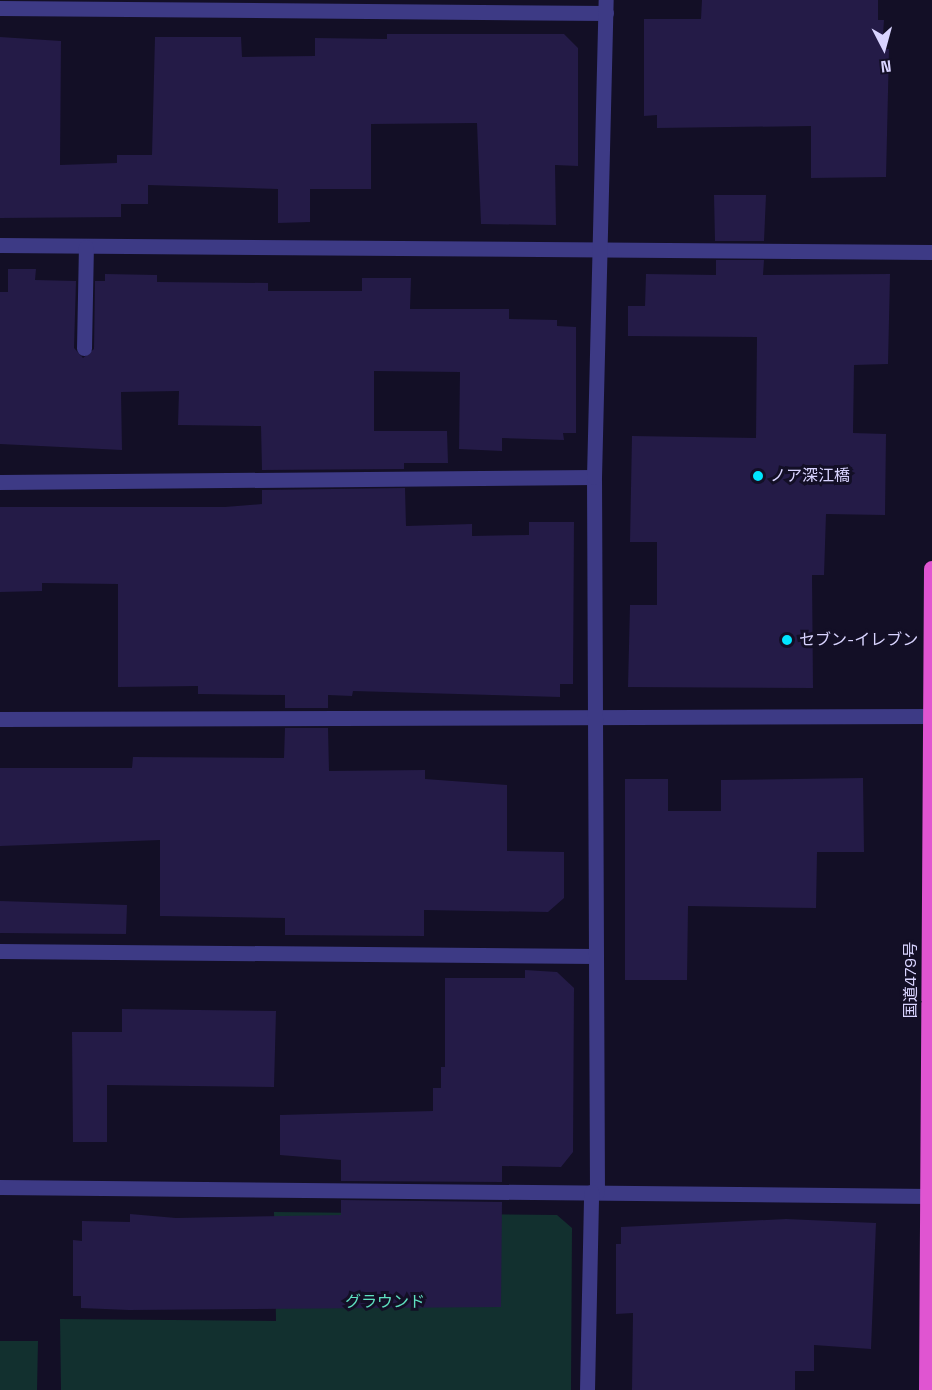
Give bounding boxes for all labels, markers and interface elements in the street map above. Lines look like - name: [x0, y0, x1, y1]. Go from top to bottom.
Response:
- north arrow: [854, 18, 914, 78]
- text: N: [880, 55, 892, 77]
- place label: ノア深江橋: [770, 466, 850, 486]
- marker: ノア深江橋: [751, 469, 765, 483]
- place label: セブン-イレブン: [799, 630, 918, 650]
- marker: セブン-イレブン: [780, 633, 794, 647]
- street label: 国道479号: [901, 942, 921, 1018]
- park label: グラウンド: [345, 1292, 425, 1312]

